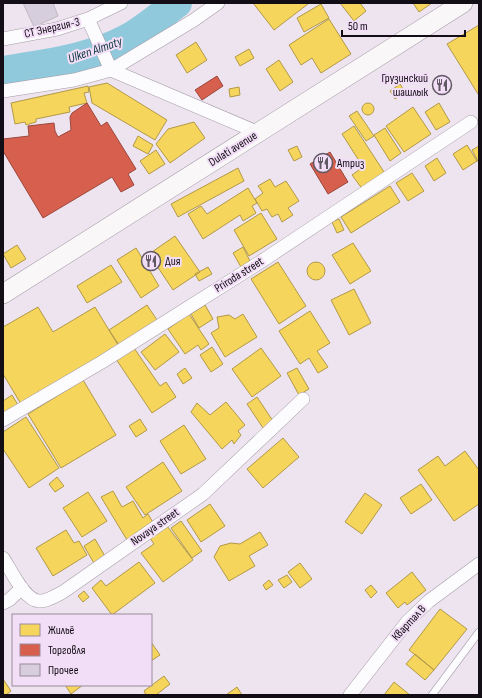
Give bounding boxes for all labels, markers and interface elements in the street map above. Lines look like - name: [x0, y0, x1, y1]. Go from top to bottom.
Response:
- scale bar: [342, 12, 465, 38]
- street label: СТ Энергия-3: [23, 14, 81, 42]
- text: 50 m: [348, 19, 368, 34]
- water label: Ulken Almaty: [66, 33, 125, 67]
- place label: Грузинский шашлык: [381, 71, 428, 100]
- restaurant icon: Грузинский шашлык: [431, 74, 453, 96]
- street label: Dulati avenue: [206, 128, 260, 170]
- restaurant icon: Атриз: [312, 152, 334, 174]
- place label: Атриз: [336, 156, 364, 171]
- restaurant icon: Дия: [140, 250, 162, 272]
- place label: Дия: [165, 254, 181, 269]
- street label: Priroda street: [212, 254, 267, 296]
- street label: Novaya street: [128, 505, 182, 549]
- street label: Квартал В: [389, 602, 429, 644]
- legend: [12, 614, 152, 686]
- text: Жильё: [48, 623, 75, 638]
- text: Торговля: [48, 643, 86, 658]
- text: Прочее: [48, 663, 79, 678]

